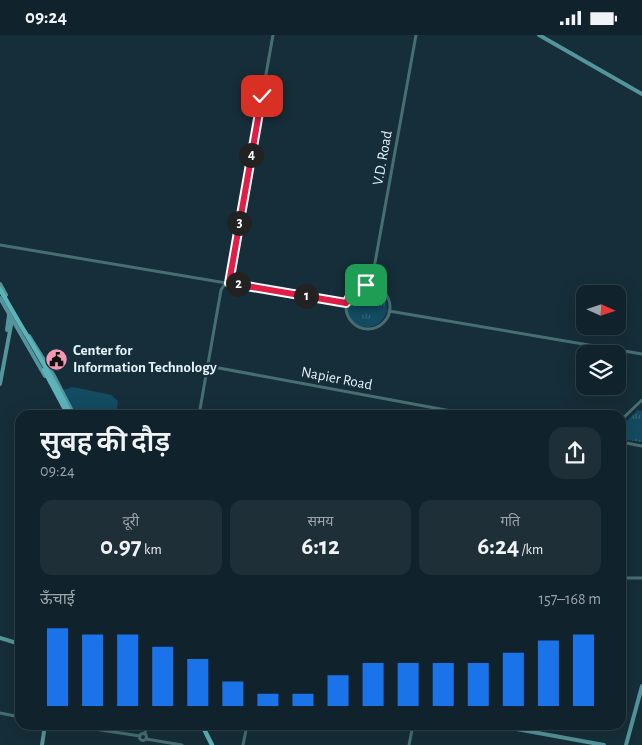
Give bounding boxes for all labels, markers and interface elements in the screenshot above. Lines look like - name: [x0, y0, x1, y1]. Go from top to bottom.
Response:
- text: 09:24: [25, 8, 67, 27]
- pin: [241, 75, 283, 117]
- icon: check: [248, 82, 276, 110]
- street label: V.D. Road: [370, 129, 395, 187]
- pin: 4: [238, 143, 264, 167]
- text: 4: [248, 148, 255, 162]
- pin: 3: [226, 211, 252, 235]
- text: 3: [236, 216, 243, 230]
- pin: [345, 264, 387, 306]
- pin: 2: [226, 271, 250, 297]
- icon: arrive: [352, 271, 380, 299]
- text: 2: [235, 277, 242, 291]
- pin: 1: [294, 283, 318, 309]
- north arrow: [576, 285, 626, 335]
- map controls: [576, 285, 626, 395]
- text: 1: [304, 289, 309, 303]
- place label: Center for Information Technology: [73, 343, 217, 375]
- button: layers: [576, 345, 626, 395]
- public building icon: Center for Information Technology: [45, 347, 69, 371]
- street label: Napier Road: [300, 364, 374, 393]
- button: share: [549, 427, 601, 479]
- text: सुबह की दौड़: [40, 429, 170, 457]
- text: 09:24: [40, 463, 75, 479]
- text: दूरी: [122, 515, 139, 529]
- text: समय: [308, 515, 333, 529]
- text: गति: [500, 515, 520, 529]
- text: 0.97: [100, 534, 142, 559]
- text: 6:12: [301, 534, 340, 559]
- text: 6:24: [477, 534, 519, 559]
- text: km: [142, 543, 162, 557]
- text: /km: [519, 543, 543, 557]
- text: ऊँचाई: [40, 591, 75, 607]
- text: 157–168 m: [538, 591, 601, 607]

